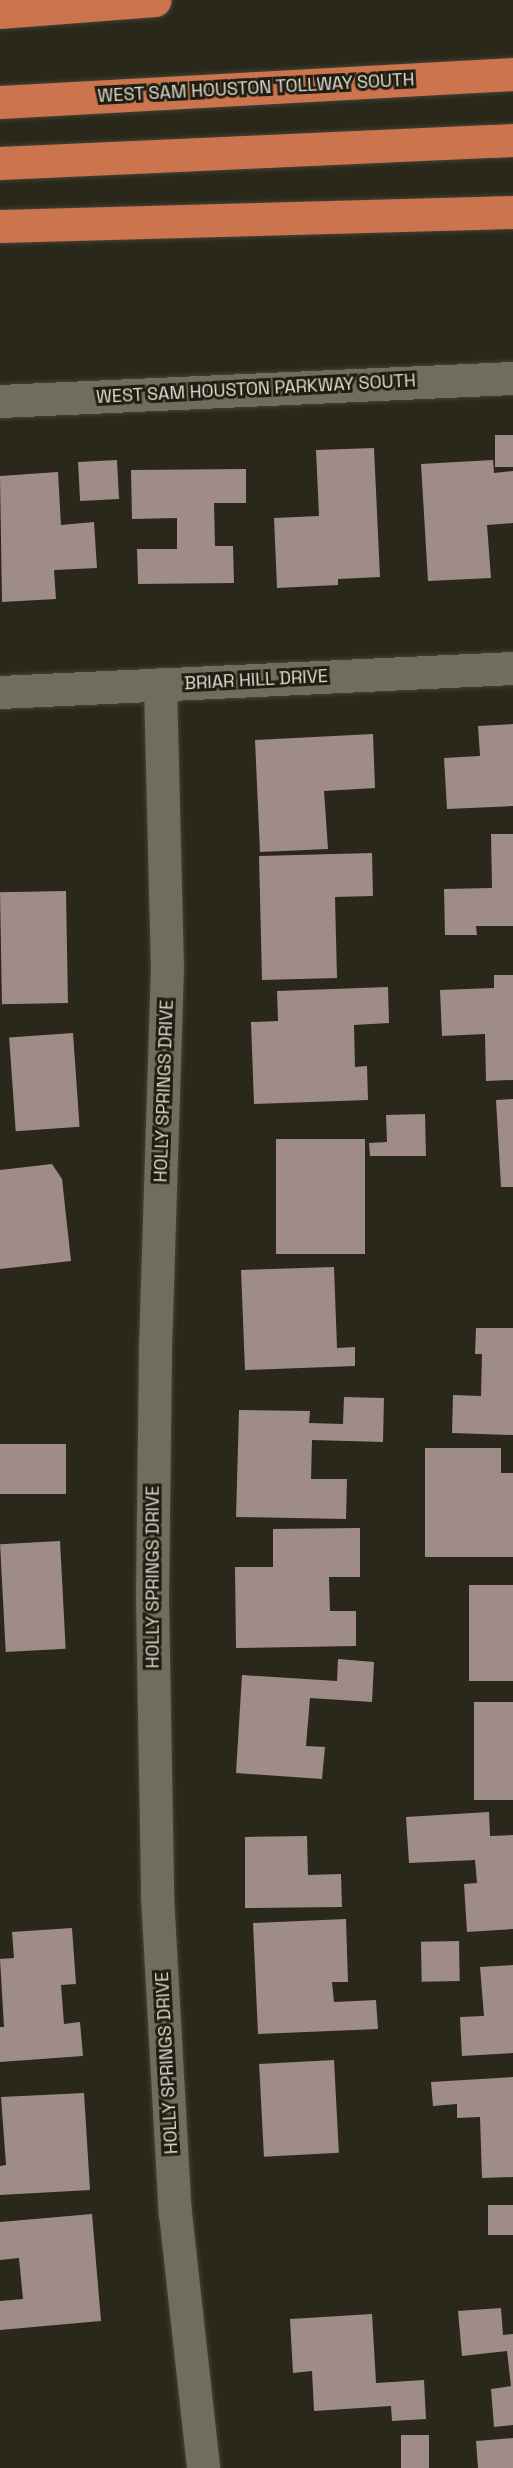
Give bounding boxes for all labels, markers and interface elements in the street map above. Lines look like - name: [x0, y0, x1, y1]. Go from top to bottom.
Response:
- street label: WEST SAM HOUSTON TOLLWAY SOUTH: [96, 69, 416, 107]
- street label: WEST SAM HOUSTON PARKWAY SOUTH: [95, 370, 417, 408]
- street label: BRIAR HILL DRIVE: [183, 665, 329, 695]
- street label: HOLLY SPRINGS DRIVE: [150, 999, 178, 1183]
- street label: HOLLY SPRINGS DRIVE: [142, 1486, 164, 1668]
- street label: HOLLY SPRINGS DRIVE: [151, 1971, 183, 2155]

